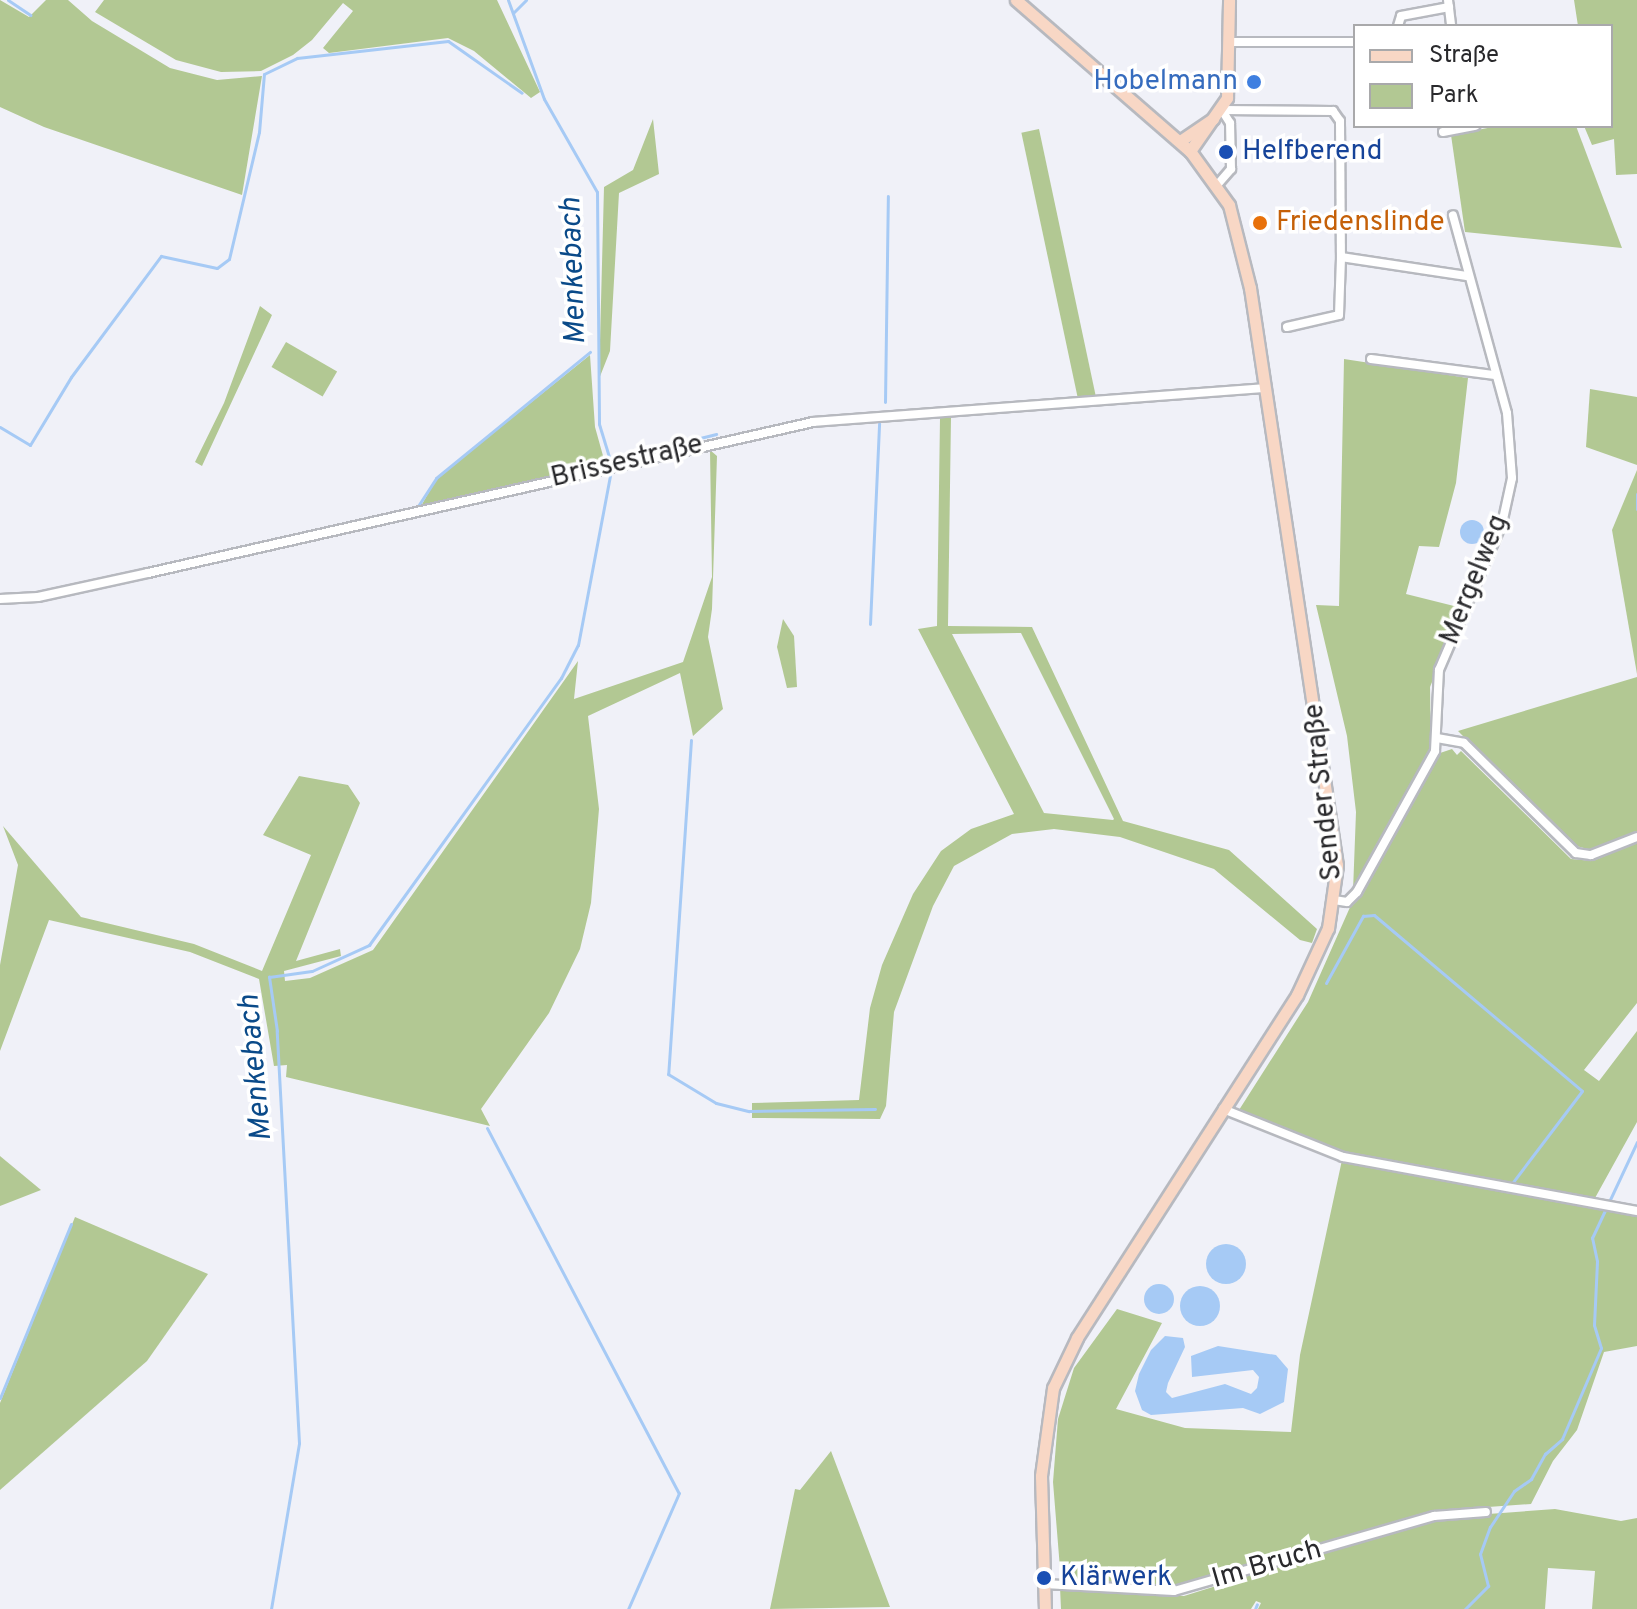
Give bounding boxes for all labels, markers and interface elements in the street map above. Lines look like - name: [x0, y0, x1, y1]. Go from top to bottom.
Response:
- legend: [1353, 24, 1613, 128]
- text: Straße: [1429, 41, 1499, 71]
- place label: Hobelmann: [1093, 65, 1238, 99]
- marker: Hobelmann: [1245, 73, 1263, 91]
- text: Park: [1429, 81, 1479, 111]
- place label: Helfberend: [1242, 135, 1382, 169]
- marker: Helfberend: [1217, 143, 1235, 161]
- water label: Menkebach: [554, 197, 596, 345]
- place label: Friedenslinde: [1276, 206, 1444, 240]
- marker: Friedenslinde: [1251, 214, 1269, 232]
- street label: Brissestraße: [548, 428, 706, 496]
- street label: Mergelweg: [1434, 510, 1516, 650]
- street label: Sender Straße: [1298, 702, 1350, 882]
- water label: Menkebach: [233, 993, 281, 1143]
- street label: Im Bruch: [1208, 1533, 1326, 1597]
- place label: Klärwerk: [1060, 1561, 1172, 1595]
- marker: Klärwerk: [1035, 1569, 1053, 1587]

